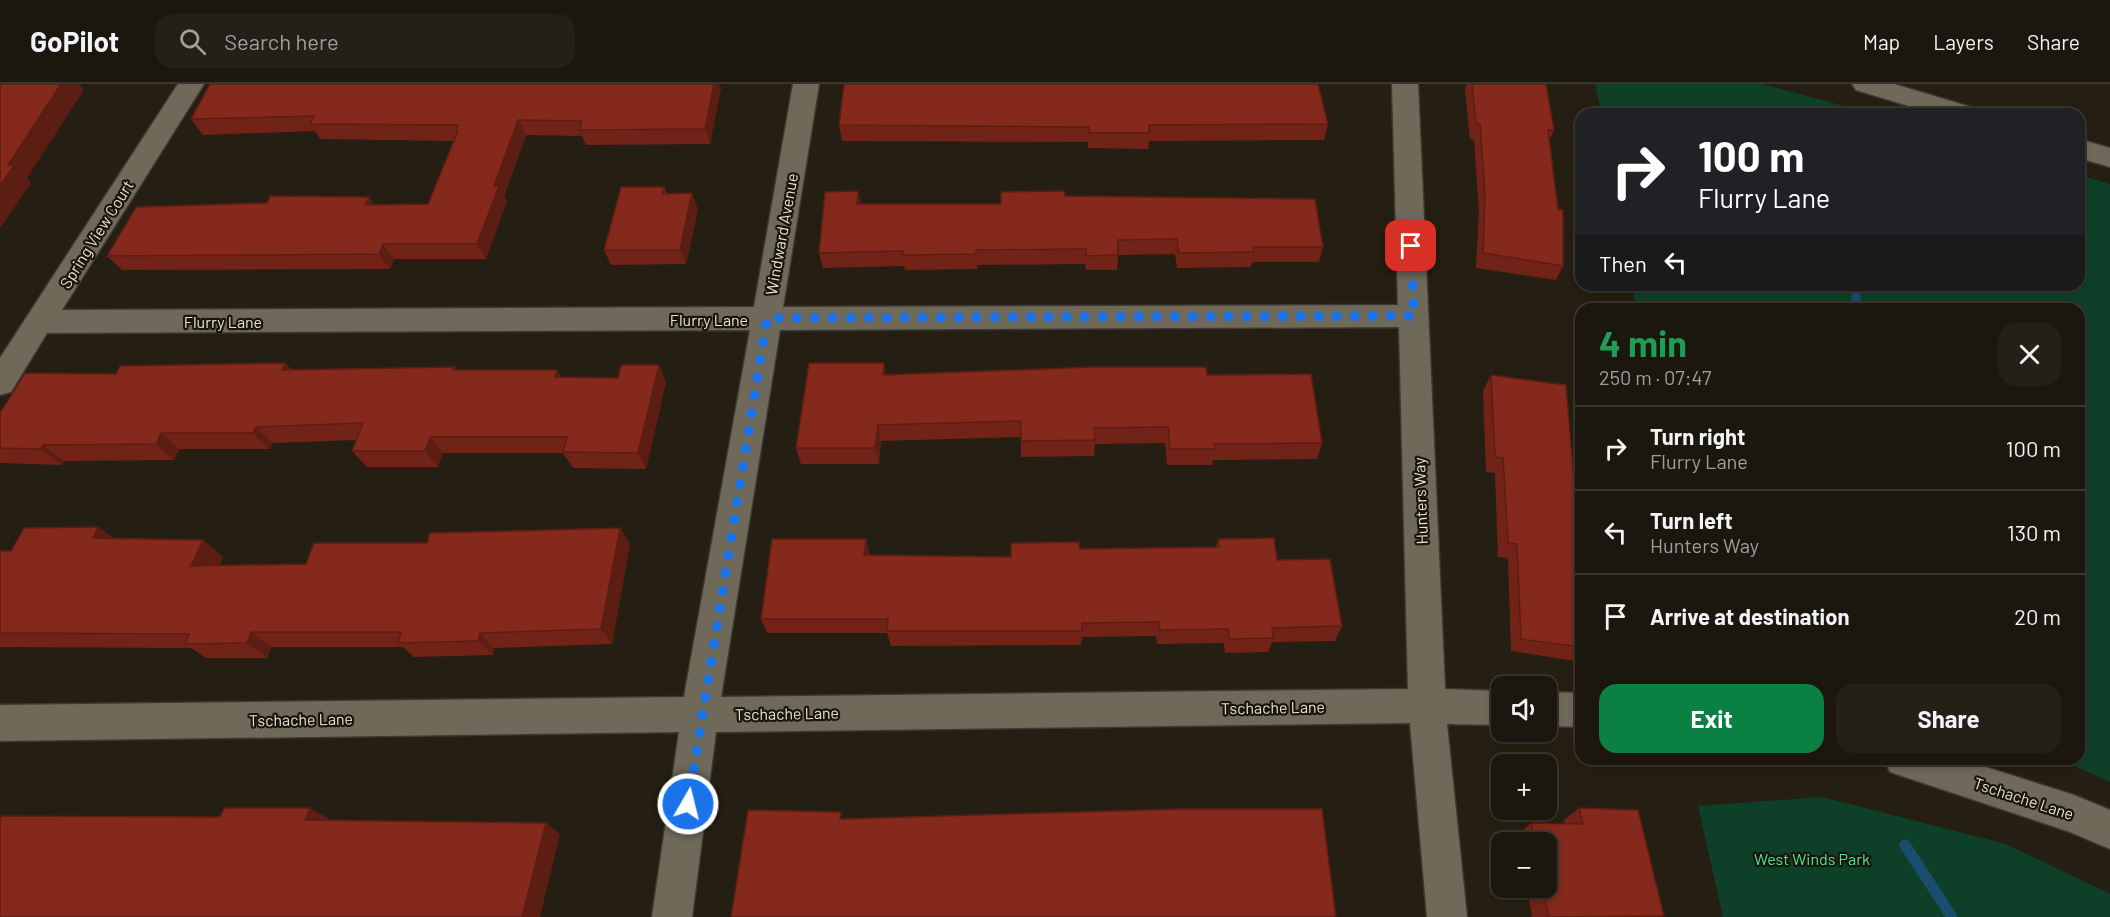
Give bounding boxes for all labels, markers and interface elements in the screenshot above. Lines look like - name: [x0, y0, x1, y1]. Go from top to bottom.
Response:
- search box: [155, 14, 575, 68]
- text: GoPilot: [30, 24, 119, 58]
- icon: search: [176, 25, 209, 58]
- text: Search here: [224, 28, 339, 54]
- text: Map: [1863, 29, 1900, 54]
- text: Layers: [1933, 29, 1994, 54]
- text: Share: [2027, 29, 2080, 54]
- text: 100 m: [1698, 130, 1804, 180]
- icon: right: [1599, 132, 1677, 210]
- street label: Windward Avenue: [761, 172, 801, 296]
- street label: Spring View Court: [55, 176, 137, 292]
- text: Flurry Lane: [1698, 181, 1830, 213]
- pin: [1385, 220, 1436, 271]
- icon: arrive: [1394, 229, 1427, 262]
- icon: left: [1659, 246, 1692, 279]
- text: Then: [1599, 250, 1647, 276]
- street label: Flurry Lane: [670, 310, 748, 329]
- street label: Flurry Lane: [184, 312, 262, 331]
- text: 4 min: [1599, 321, 1687, 364]
- button: close: [1998, 323, 2061, 386]
- text: 250 m · 07:47: [1599, 365, 1711, 389]
- text: Turn right: [1650, 423, 1745, 449]
- icon: right: [1599, 432, 1632, 465]
- text: 100 m: [2006, 435, 2061, 461]
- text: Flurry Lane: [1650, 449, 1748, 473]
- street label: Hunters Way: [1409, 456, 1431, 545]
- text: Turn left: [1650, 507, 1733, 533]
- icon: left: [1599, 516, 1632, 549]
- text: 130 m: [2007, 519, 2061, 545]
- text: Hunters Way: [1650, 533, 1759, 557]
- icon: arrive: [1599, 600, 1632, 633]
- text: Arrive at destination: [1650, 603, 1849, 629]
- text: 20 m: [2014, 603, 2061, 629]
- map controls: [1491, 676, 1557, 898]
- button: sound: [1491, 676, 1557, 742]
- button: Exit: [1599, 684, 1824, 753]
- button: Share: [1836, 684, 2061, 753]
- street label: Tschache Lane: [1221, 697, 1325, 717]
- street label: Tschache Lane: [735, 703, 839, 723]
- street label: Tschache Lane: [249, 709, 353, 729]
- button: +: [1491, 754, 1557, 820]
- position arrow: [656, 772, 720, 836]
- street label: Tschache Lane: [1972, 773, 2076, 823]
- button: −: [1491, 832, 1557, 898]
- park label: West Winds Park: [1754, 849, 1870, 868]

